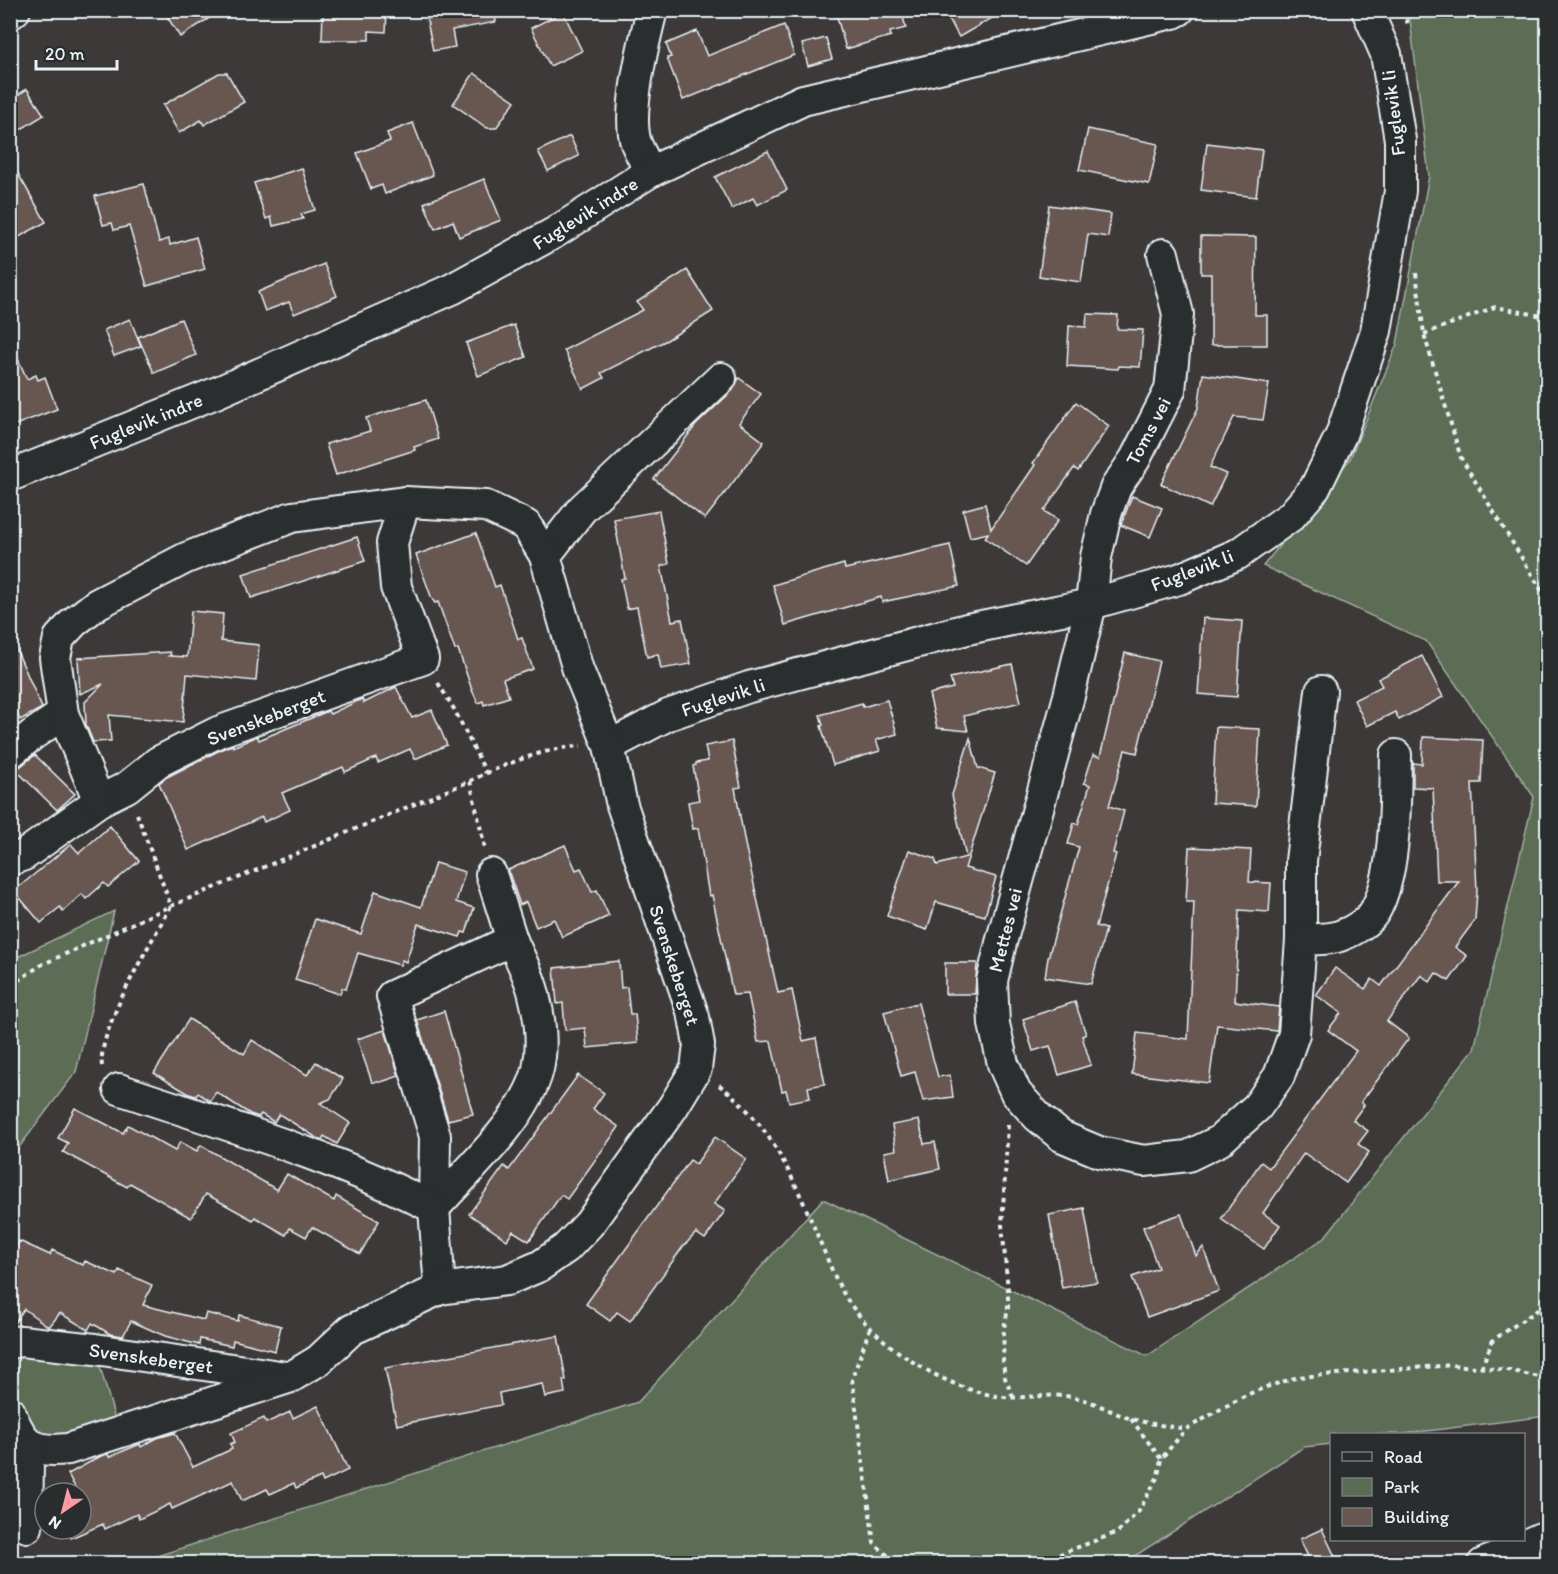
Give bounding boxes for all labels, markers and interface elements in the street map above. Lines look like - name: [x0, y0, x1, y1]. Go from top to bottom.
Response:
- scale bar: [36, 33, 117, 71]
- text: 20 m: [45, 43, 85, 65]
- street label: Fuglevik li: [1376, 69, 1410, 157]
- street label: Fuglevik indre: [528, 171, 642, 255]
- street label: Fuglevik indre: [86, 387, 206, 455]
- street label: Toms vei: [1120, 393, 1176, 469]
- street label: Fuglevik li: [1147, 543, 1237, 597]
- street label: Fuglevik li: [678, 672, 768, 722]
- street label: Svenskeberget: [203, 683, 329, 751]
- street label: Mettes vei: [983, 885, 1027, 975]
- street label: Svenskeberget: [644, 902, 706, 1029]
- street label: Svenskeberget: [88, 1337, 215, 1379]
- legend: [1330, 1433, 1525, 1541]
- text: Road: [1384, 1446, 1423, 1468]
- text: Park: [1384, 1476, 1419, 1498]
- north arrow: [33, 1481, 93, 1541]
- text: Building: [1384, 1506, 1450, 1528]
- text: N: [45, 1512, 65, 1534]

